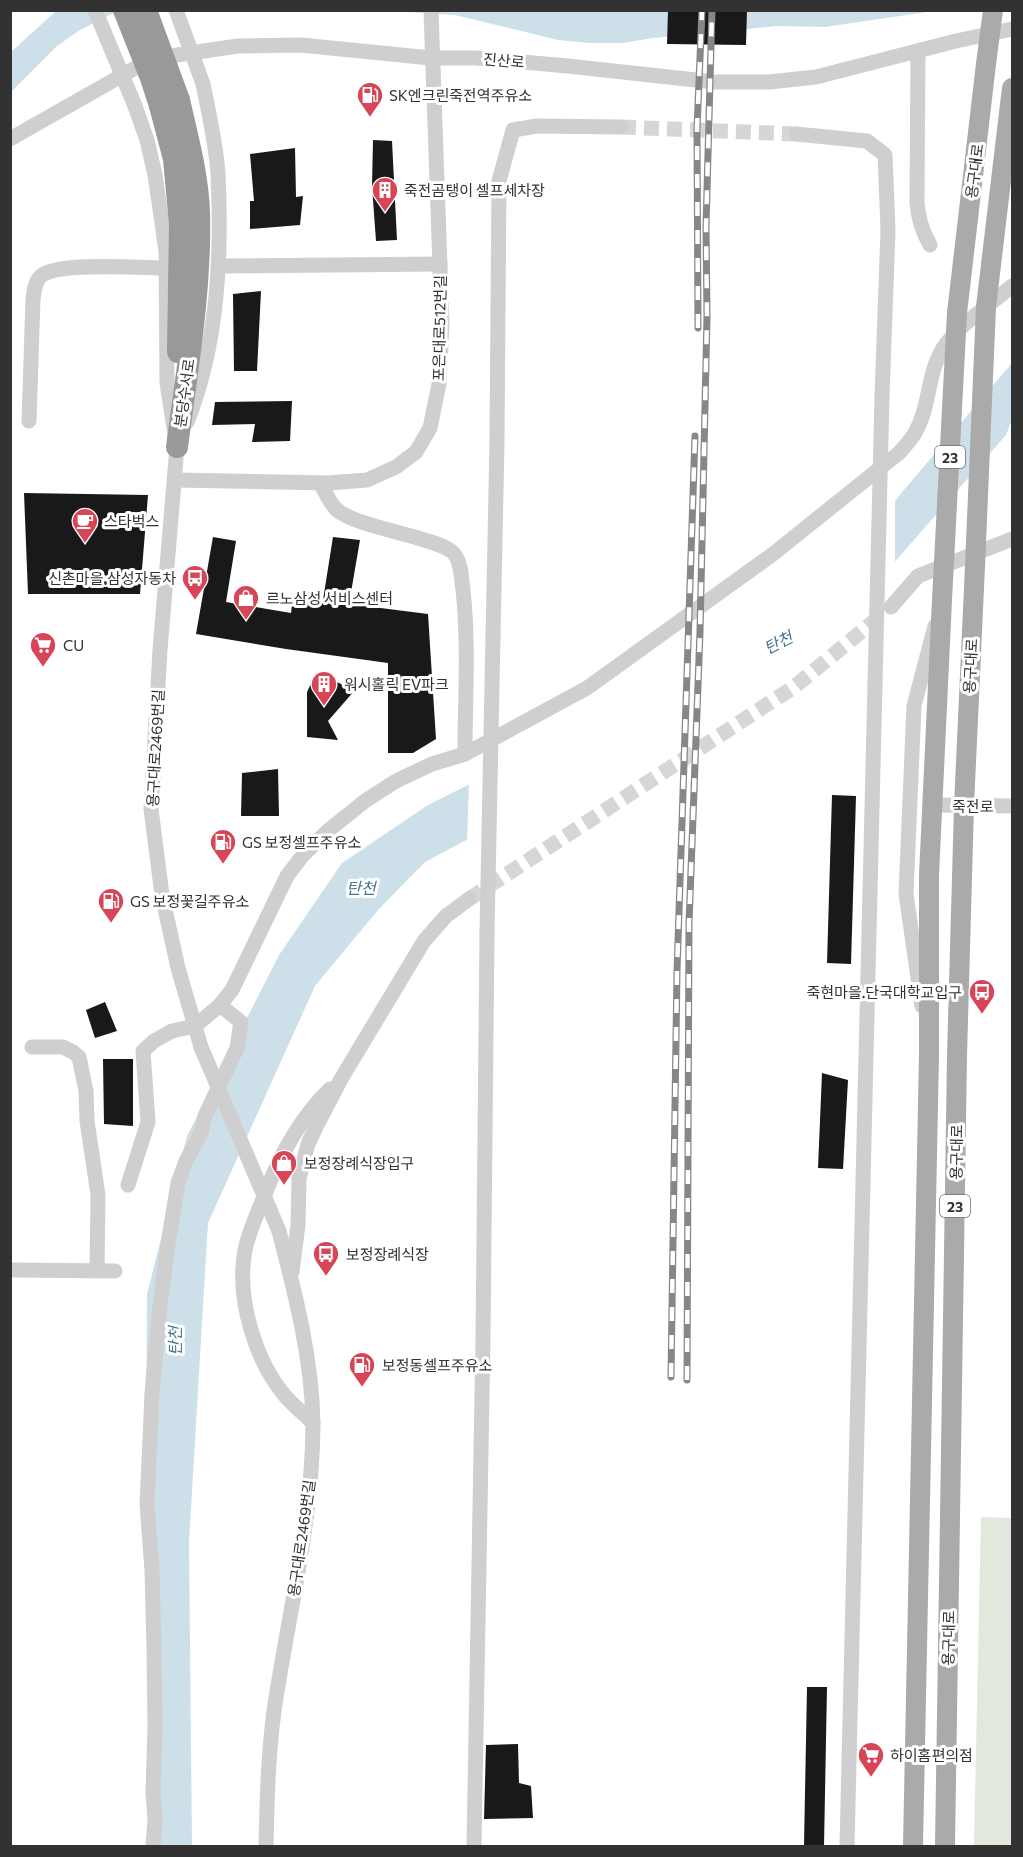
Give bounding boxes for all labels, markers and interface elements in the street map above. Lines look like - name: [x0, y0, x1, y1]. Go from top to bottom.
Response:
- street label: 진산로: [483, 49, 525, 71]
- fuel station icon: SK엔크린죽전역주유소: [355, 80, 385, 118]
- place label: SK엔크린죽전역주유소: [389, 86, 532, 104]
- street label: 용구대로: [962, 143, 986, 199]
- building icon: 죽전곰탱이 셀프세차장: [370, 175, 400, 213]
- place label: 죽전곰탱이 셀프세차장: [404, 181, 545, 199]
- street label: 포은대로512번길: [429, 275, 449, 381]
- street label: 분당수서로: [170, 358, 198, 428]
- road number: 23: [935, 446, 965, 468]
- cafe icon: 스타벅스: [70, 506, 100, 544]
- place label: 스타벅스: [104, 512, 159, 530]
- bus stop icon: 신촌마을.삼성자동차: [180, 563, 210, 601]
- place label: 신촌마을.삼성자동차: [48, 569, 176, 587]
- shop icon: 르노삼성 서비스센터: [231, 583, 261, 621]
- place label: 르노삼성 서비스센터: [266, 589, 393, 607]
- water label: 탄천: [761, 626, 797, 657]
- supermarket icon: CU: [28, 630, 58, 668]
- place label: CU: [63, 636, 84, 654]
- street label: 용구대로: [960, 638, 980, 694]
- building icon: 워시홀릭 EV파크: [309, 669, 339, 707]
- place label: 워시홀릭 EV파크: [344, 675, 449, 693]
- street label: 용구대로2469번길: [143, 689, 167, 807]
- street label: 죽전로: [952, 797, 994, 815]
- fuel station icon: GS 보정셀프주유소: [208, 827, 238, 865]
- place label: GS 보정셀프주유소: [242, 833, 361, 851]
- water label: 탄천: [346, 878, 378, 897]
- fuel station icon: GS 보정꽃길주유소: [96, 886, 126, 924]
- place label: GS 보정꽃길주유소: [130, 892, 249, 910]
- bus stop icon: 죽현마을.단국대학교입구: [967, 977, 997, 1015]
- place label: 죽현마을.단국대학교입구: [807, 983, 962, 1001]
- street label: 용구대로: [947, 1124, 965, 1180]
- shop icon: 보정장례식장입구: [269, 1148, 299, 1186]
- place label: 보정장례식장입구: [304, 1154, 414, 1172]
- road number: 23: [940, 1195, 970, 1217]
- bus stop icon: 보정장례식장: [311, 1239, 341, 1277]
- place label: 보정장례식장: [346, 1245, 429, 1263]
- water label: 탄천: [165, 1324, 184, 1356]
- fuel station icon: 보정동셀프주유소: [347, 1350, 377, 1388]
- place label: 보정동셀프주유소: [382, 1356, 493, 1374]
- street label: 용구대로2469번길: [284, 1478, 318, 1598]
- street label: 용구대로: [939, 1610, 957, 1666]
- supermarket icon: 하이홈편의점: [856, 1740, 886, 1778]
- place label: 하이홈편의점: [890, 1746, 973, 1764]

